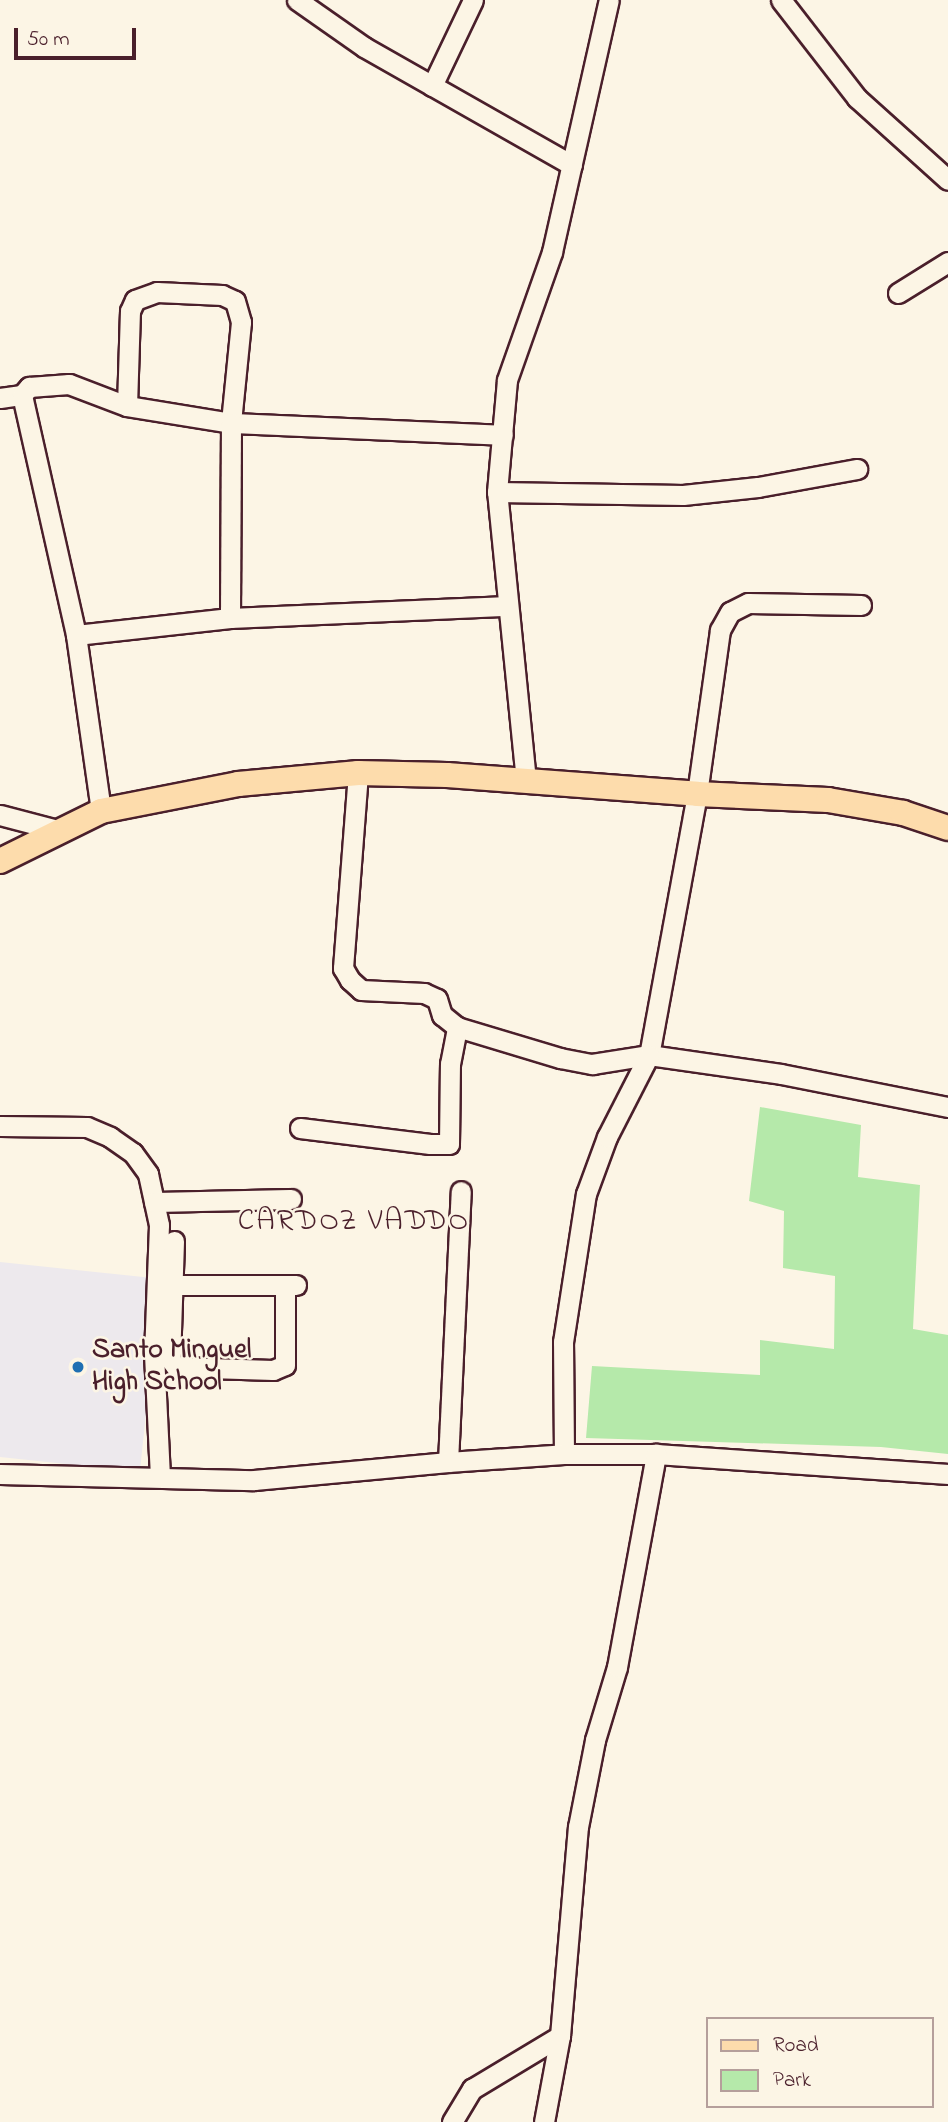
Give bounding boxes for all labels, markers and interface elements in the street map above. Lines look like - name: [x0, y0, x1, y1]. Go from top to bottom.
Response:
- scale bar: [18, 14, 140, 58]
- text: 50 m: [27, 25, 70, 55]
- district label: CARDOZ VADDO: [239, 1204, 469, 1240]
- place label: Santo Minguel High School: [92, 1334, 251, 1400]
- marker: Santo Minguel High School: [70, 1359, 86, 1375]
- legend: [706, 2017, 934, 2108]
- text: Road: [773, 2031, 819, 2061]
- text: Park: [773, 2066, 811, 2096]

